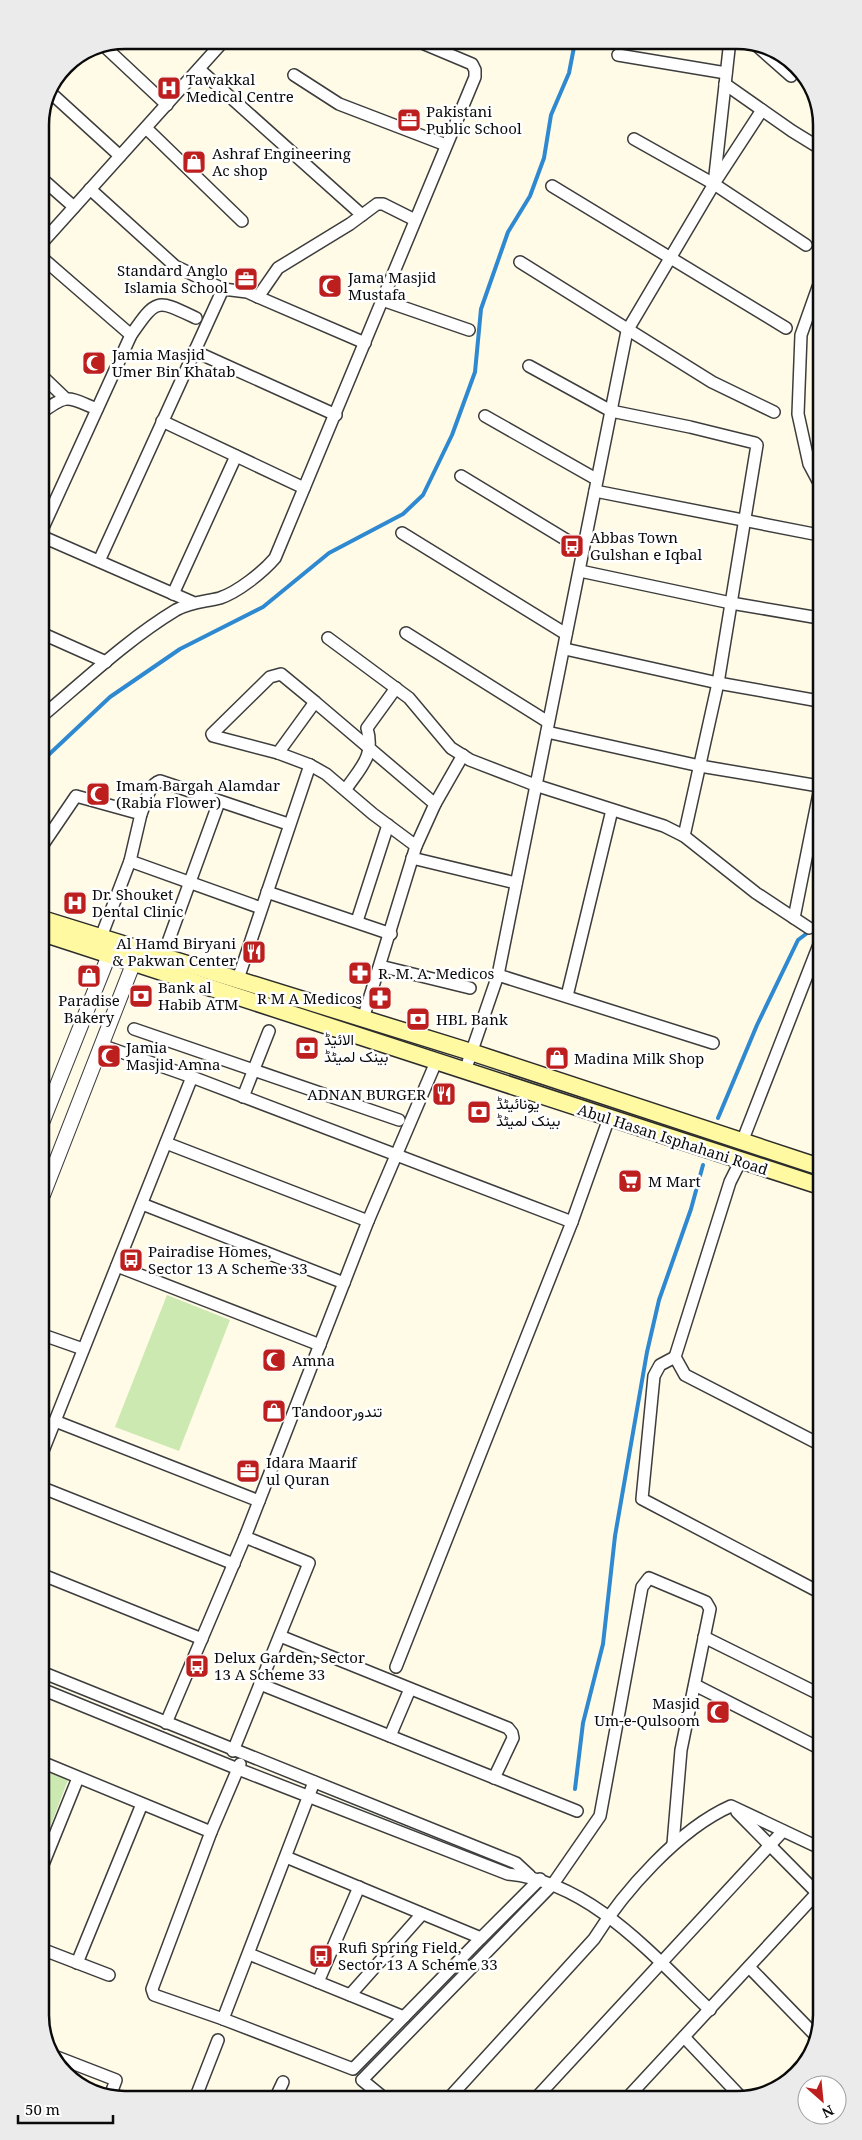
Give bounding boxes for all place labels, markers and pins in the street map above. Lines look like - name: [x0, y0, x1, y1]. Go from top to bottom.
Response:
- place label: Tawakkal Medical Centre: [186, 69, 294, 106]
- hospital icon: Tawakkal Medical Centre: [156, 75, 182, 101]
- place label: Pakistani Public School: [426, 101, 522, 138]
- office icon: Pakistani Public School: [396, 107, 422, 133]
- place label: Ashraf Engineering Ac shop: [212, 143, 351, 180]
- shop icon: Ashraf Engineering Ac shop: [181, 149, 207, 175]
- place label: Standard Anglo Islamia School: [117, 260, 228, 297]
- office icon: Standard Anglo Islamia School: [233, 266, 259, 292]
- place label: Jama Masjid Mustafa: [347, 267, 436, 304]
- mosque icon: Jama Masjid Mustafa: [317, 273, 343, 299]
- place label: Jamia Masjid Umer Bin Khatab: [111, 344, 236, 381]
- mosque icon: Jamia Masjid Umer Bin Khatab: [81, 350, 107, 376]
- place label: Abbas Town Gulshan e Iqbal: [590, 527, 702, 564]
- bus stop icon: Abbas Town Gulshan e Iqbal: [559, 533, 585, 559]
- place label: Imam Bargah Alamdar (Rabia Flower): [116, 775, 280, 812]
- mosque icon: Imam Bargah Alamdar (Rabia Flower): [85, 781, 111, 807]
- place label: Dr. Shouket Dental Clinic: [92, 884, 183, 921]
- hospital icon: Dr. Shouket Dental Clinic: [62, 890, 88, 916]
- place label: Al Hamd Biryani & Pakwan Center: [112, 933, 236, 970]
- restaurant icon: Al Hamd Biryani & Pakwan Center: [241, 939, 267, 965]
- pharmacy icon: R. M. A. Medicos: [347, 960, 373, 986]
- shop icon: Paradise Bakery: [76, 963, 102, 989]
- place label: R. M. A. Medicos: [378, 963, 495, 983]
- place label: Bank al Habib ATM: [158, 977, 238, 1014]
- bank icon: Bank al Habib ATM: [128, 983, 154, 1009]
- pharmacy icon: R M A Medicos: [367, 985, 393, 1011]
- place label: R M A Medicos: [257, 988, 362, 1008]
- place label: Paradise Bakery: [58, 990, 120, 1027]
- bank icon: HBL Bank: [405, 1006, 431, 1032]
- place label: HBL Bank: [436, 1009, 508, 1029]
- place label: الائیڈ بینک لمیٹڈ: [324, 1029, 388, 1066]
- bank icon: الائیڈ بینک لمیٹڈ: [294, 1035, 320, 1061]
- place label: Jamia Masjid Amna: [125, 1037, 221, 1074]
- mosque icon: Jamia Masjid Amna: [96, 1043, 122, 1069]
- shop icon: Madina Milk Shop: [544, 1045, 570, 1071]
- place label: Madina Milk Shop: [574, 1048, 704, 1068]
- restaurant icon: ADNAN BURGER: [431, 1081, 457, 1107]
- place label: ADNAN BURGER: [307, 1084, 426, 1104]
- place label: یونائیٹڈ بینک لمیٹڈ: [496, 1093, 560, 1130]
- bank icon: یونائیٹڈ بینک لمیٹڈ: [466, 1099, 492, 1125]
- supermarket icon: M Mart: [617, 1168, 643, 1194]
- place label: M Mart: [648, 1171, 701, 1191]
- place label: Pairadise Homes, Sector 13 A Scheme 33: [148, 1241, 308, 1278]
- bus stop icon: Pairadise Homes, Sector 13 A Scheme 33: [118, 1247, 144, 1273]
- mosque icon: Amna: [261, 1347, 287, 1373]
- place label: Amna: [292, 1350, 335, 1370]
- shop icon: Tandoorتندور: [261, 1398, 287, 1424]
- place label: Tandoorتندور: [292, 1401, 382, 1421]
- place label: Idara Maarif ul Quran: [266, 1452, 358, 1489]
- office icon: Idara Maarif ul Quran: [235, 1458, 261, 1484]
- place label: Delux Garden, Sector 13 A Scheme 33: [214, 1647, 365, 1684]
- bus stop icon: Delux Garden, Sector 13 A Scheme 33: [184, 1653, 210, 1679]
- place label: Masjid Um-e-Qulsoom: [594, 1693, 700, 1730]
- mosque icon: Masjid Um-e-Qulsoom: [705, 1699, 731, 1725]
- place label: Rufi Spring Field, Sector 13 A Scheme 33: [338, 1937, 498, 1974]
- bus stop icon: Rufi Spring Field, Sector 13 A Scheme 33: [308, 1943, 334, 1969]

